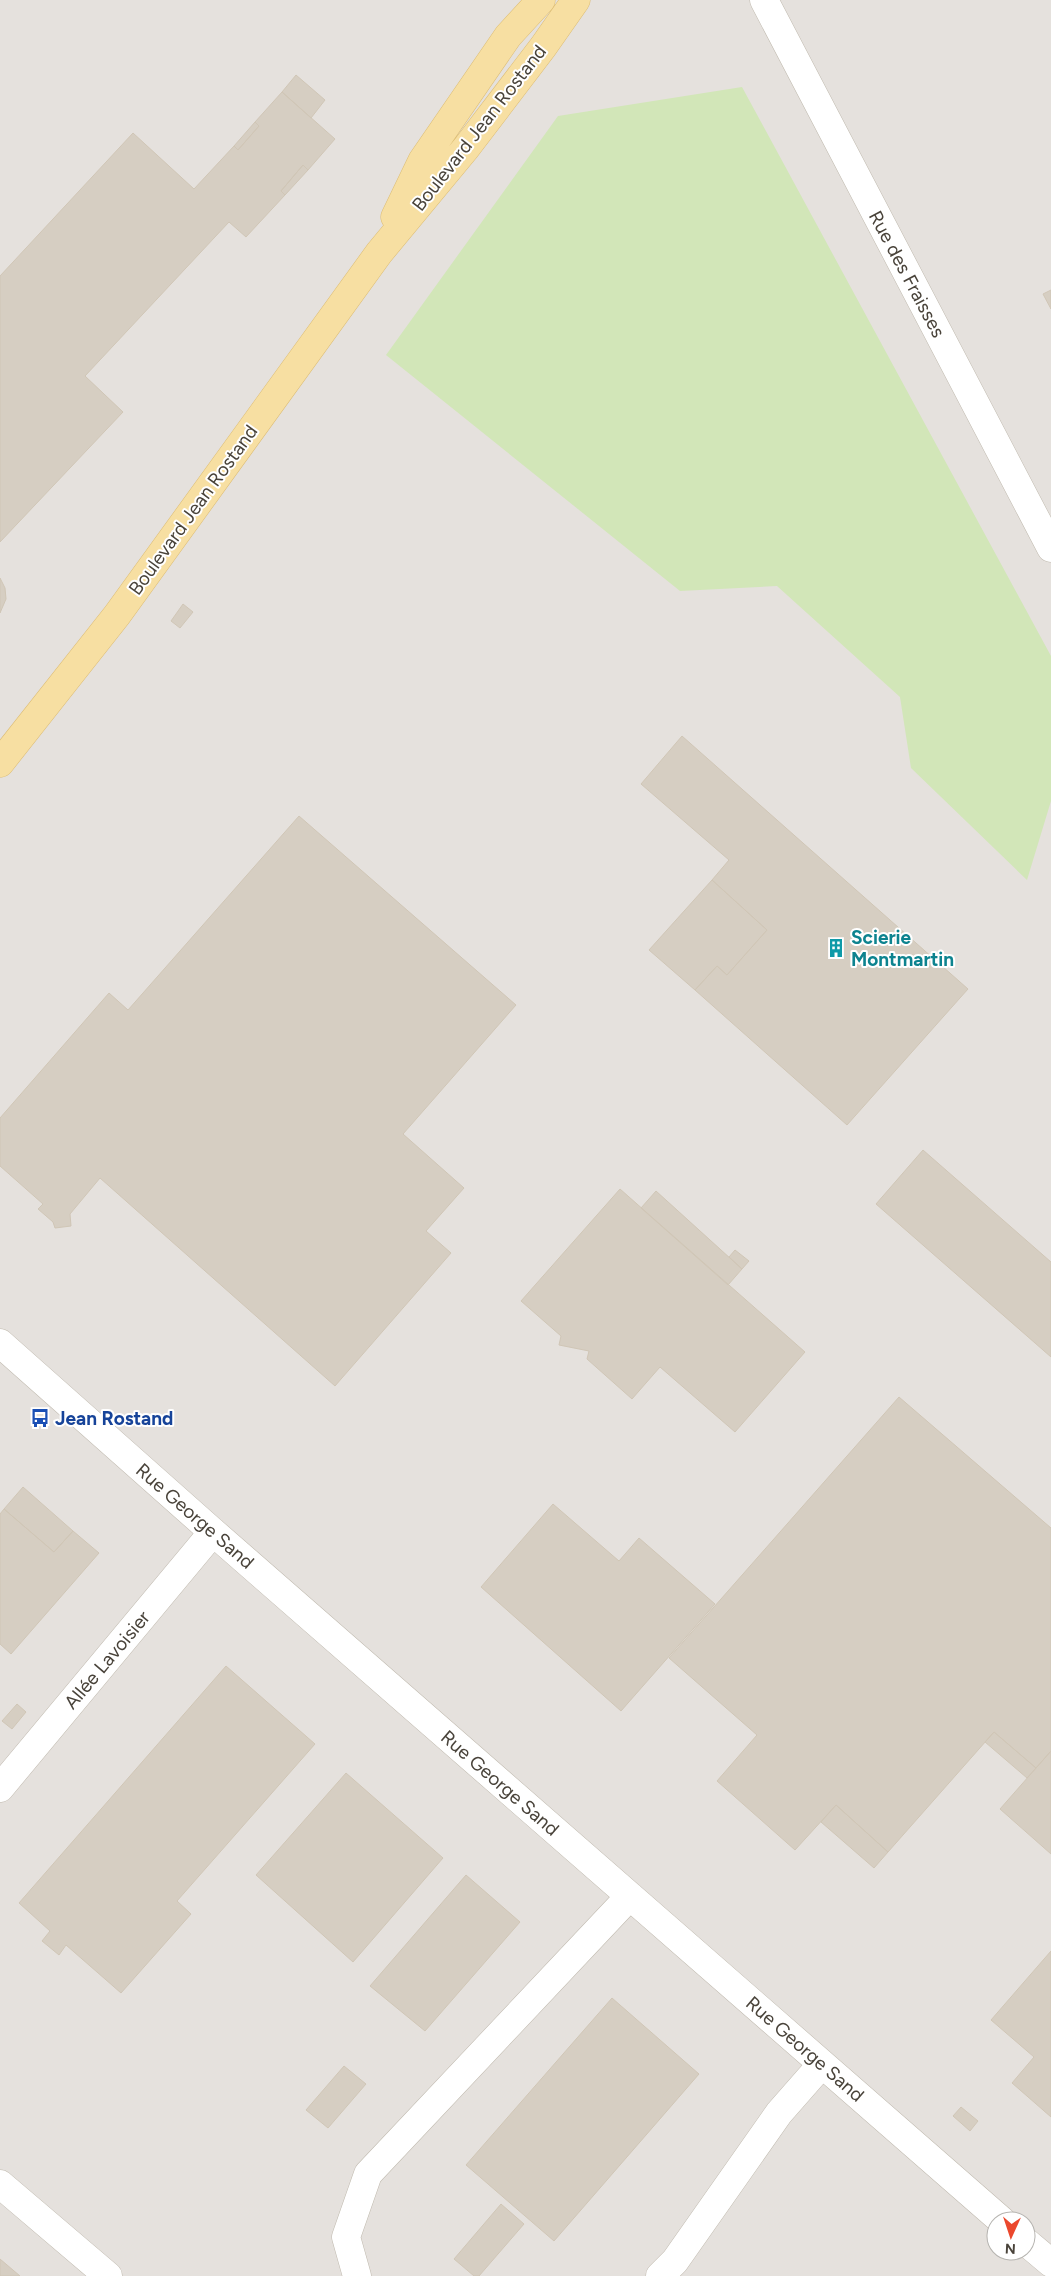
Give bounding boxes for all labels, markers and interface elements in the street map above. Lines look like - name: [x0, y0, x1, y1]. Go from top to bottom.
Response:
- street label: Boulevard Jean Rostand: [407, 40, 551, 216]
- street label: Rue des Fraisses: [864, 207, 950, 341]
- street label: Boulevard Jean Rostand: [124, 420, 262, 600]
- place label: Scierie Montmartin: [851, 926, 954, 971]
- building icon: Scierie Montmartin: [825, 937, 847, 959]
- bus stop icon: Jean Rostand: [29, 1407, 51, 1429]
- place label: Jean Rostand: [55, 1407, 173, 1430]
- street label: Rue George Sand: [131, 1458, 259, 1574]
- street label: Allée Lavoisier: [59, 1606, 155, 1714]
- street label: Rue George Sand: [436, 1725, 564, 1841]
- street label: Rue George Sand: [741, 1991, 869, 2107]
- north arrow: [986, 2211, 1036, 2261]
- text: N: [1004, 2240, 1016, 2257]

